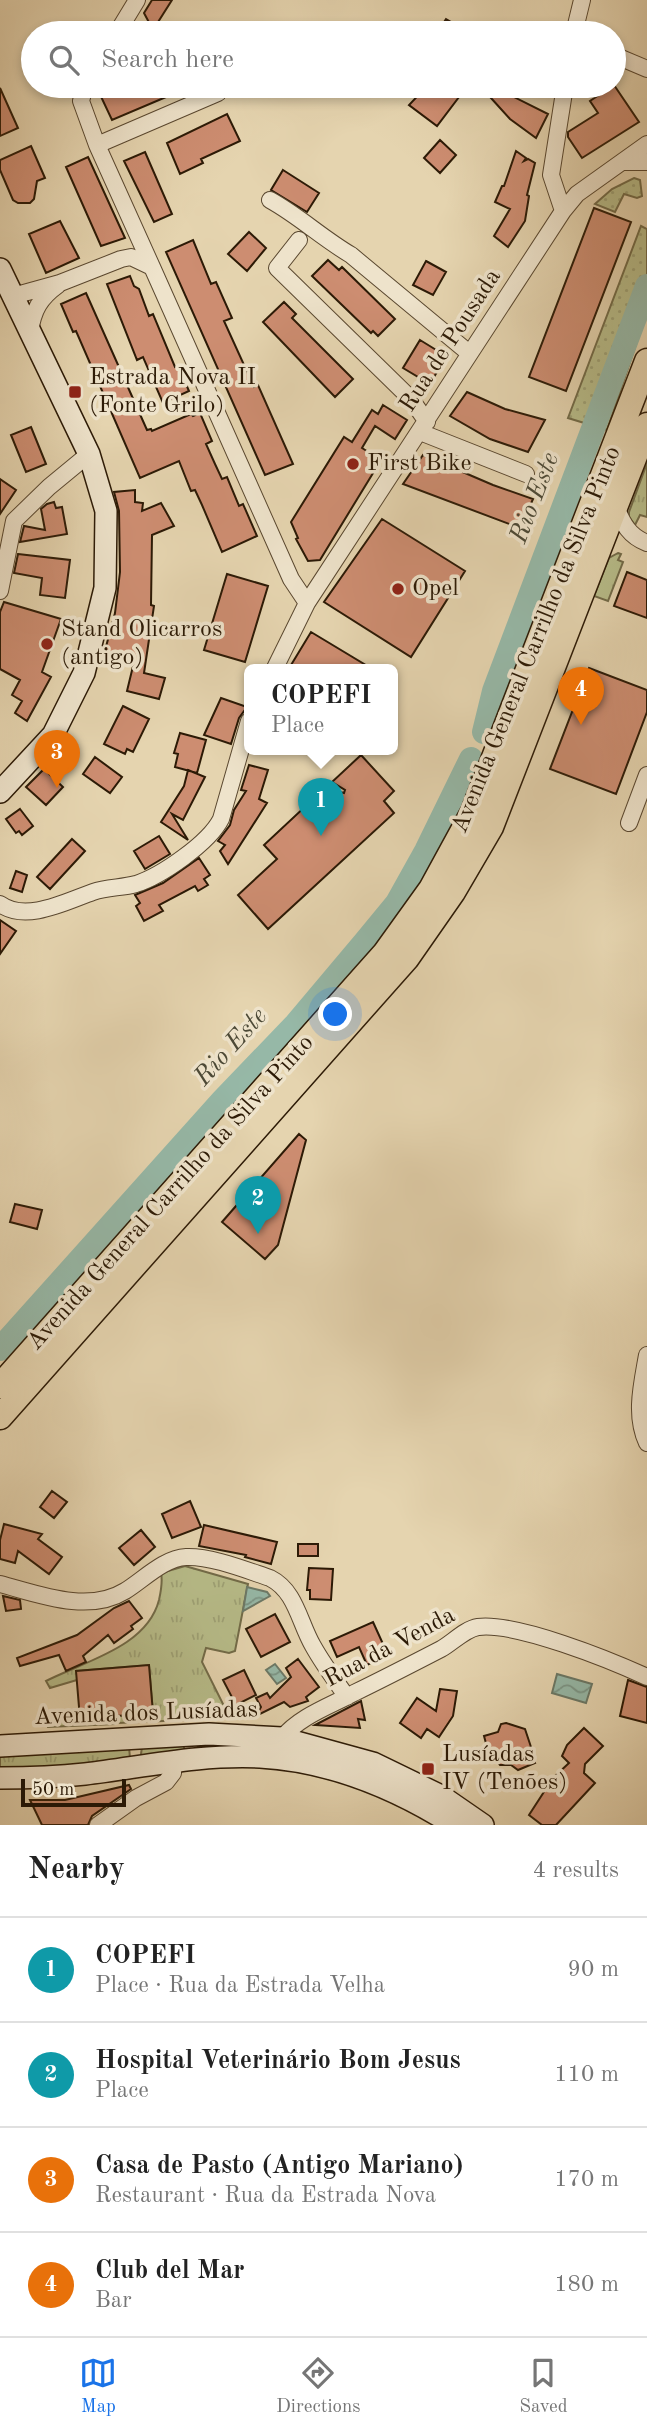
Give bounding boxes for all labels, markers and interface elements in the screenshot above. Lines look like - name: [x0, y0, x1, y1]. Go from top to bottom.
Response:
- search box: [21, 21, 626, 98]
- icon: search: [45, 41, 83, 79]
- text: Search here: [101, 47, 234, 73]
- street label: Rua de Pousada: [396, 265, 506, 417]
- place label: Estrada Nova II (Fonte Grilo): [89, 366, 256, 418]
- marker: Estrada Nova II (Fonte Grilo): [67, 384, 83, 400]
- street label: Avenida General Carrilho da Silva Pinto: [448, 443, 626, 837]
- water label: Rio Este: [506, 449, 564, 548]
- place label: First Bike: [367, 452, 472, 476]
- marker: First Bike: [345, 456, 361, 472]
- place label: Opel: [412, 577, 459, 601]
- marker: Opel: [390, 581, 406, 597]
- place label: Stand Olicarros (antigo): [61, 618, 222, 670]
- marker: Stand Olicarros (antigo): [39, 636, 55, 652]
- popup: [244, 664, 398, 755]
- pin: 4: [558, 667, 604, 725]
- text: COPEFI: [271, 683, 371, 709]
- text: Place: [271, 714, 324, 737]
- pin: 3: [34, 730, 80, 788]
- pin: 1: [298, 778, 344, 836]
- your location: [318, 997, 352, 1031]
- water label: Rio Este: [189, 1003, 272, 1092]
- street label: Avenida General Carrilho da Silva Pinto: [23, 1031, 319, 1355]
- pin: 2: [235, 1176, 281, 1234]
- street label: Rua da Venda: [321, 1603, 459, 1692]
- street label: Avenida dos Lusíadas: [34, 1698, 258, 1730]
- place label: Lusíadas IV (Tenões): [442, 1743, 567, 1795]
- marker: Lusíadas IV (Tenões): [420, 1761, 436, 1777]
- scale bar: [21, 1776, 126, 1808]
- text: 50 m: [32, 1781, 74, 1800]
- text: Nearby: [28, 1855, 125, 1885]
- text: 4 results: [533, 1859, 619, 1882]
- text: COPEFI: [95, 1943, 196, 1969]
- text: 1: [44, 1958, 58, 1981]
- text: 90 m: [568, 1958, 619, 1981]
- text: Place · Rua da Estrada Velha: [95, 1974, 385, 1997]
- text: Hospital Veterinário Bom Jesus: [95, 2048, 461, 2074]
- text: 2: [44, 2063, 58, 2086]
- text: 110 m: [554, 2063, 619, 2086]
- text: Place: [95, 2079, 149, 2102]
- text: Casa de Pasto (Antigo Mariano): [95, 2153, 463, 2179]
- text: 3: [44, 2168, 58, 2191]
- text: 170 m: [554, 2168, 619, 2191]
- text: Restaurant · Rua da Estrada Nova: [95, 2184, 436, 2207]
- text: Club del Mar: [95, 2258, 245, 2284]
- text: 4: [44, 2273, 58, 2296]
- text: 180 m: [554, 2273, 619, 2296]
- text: Bar: [95, 2289, 132, 2312]
- tab: Map: [79, 2354, 117, 2419]
- tab: Directions: [276, 2354, 361, 2419]
- tab: Saved: [519, 2354, 568, 2419]

